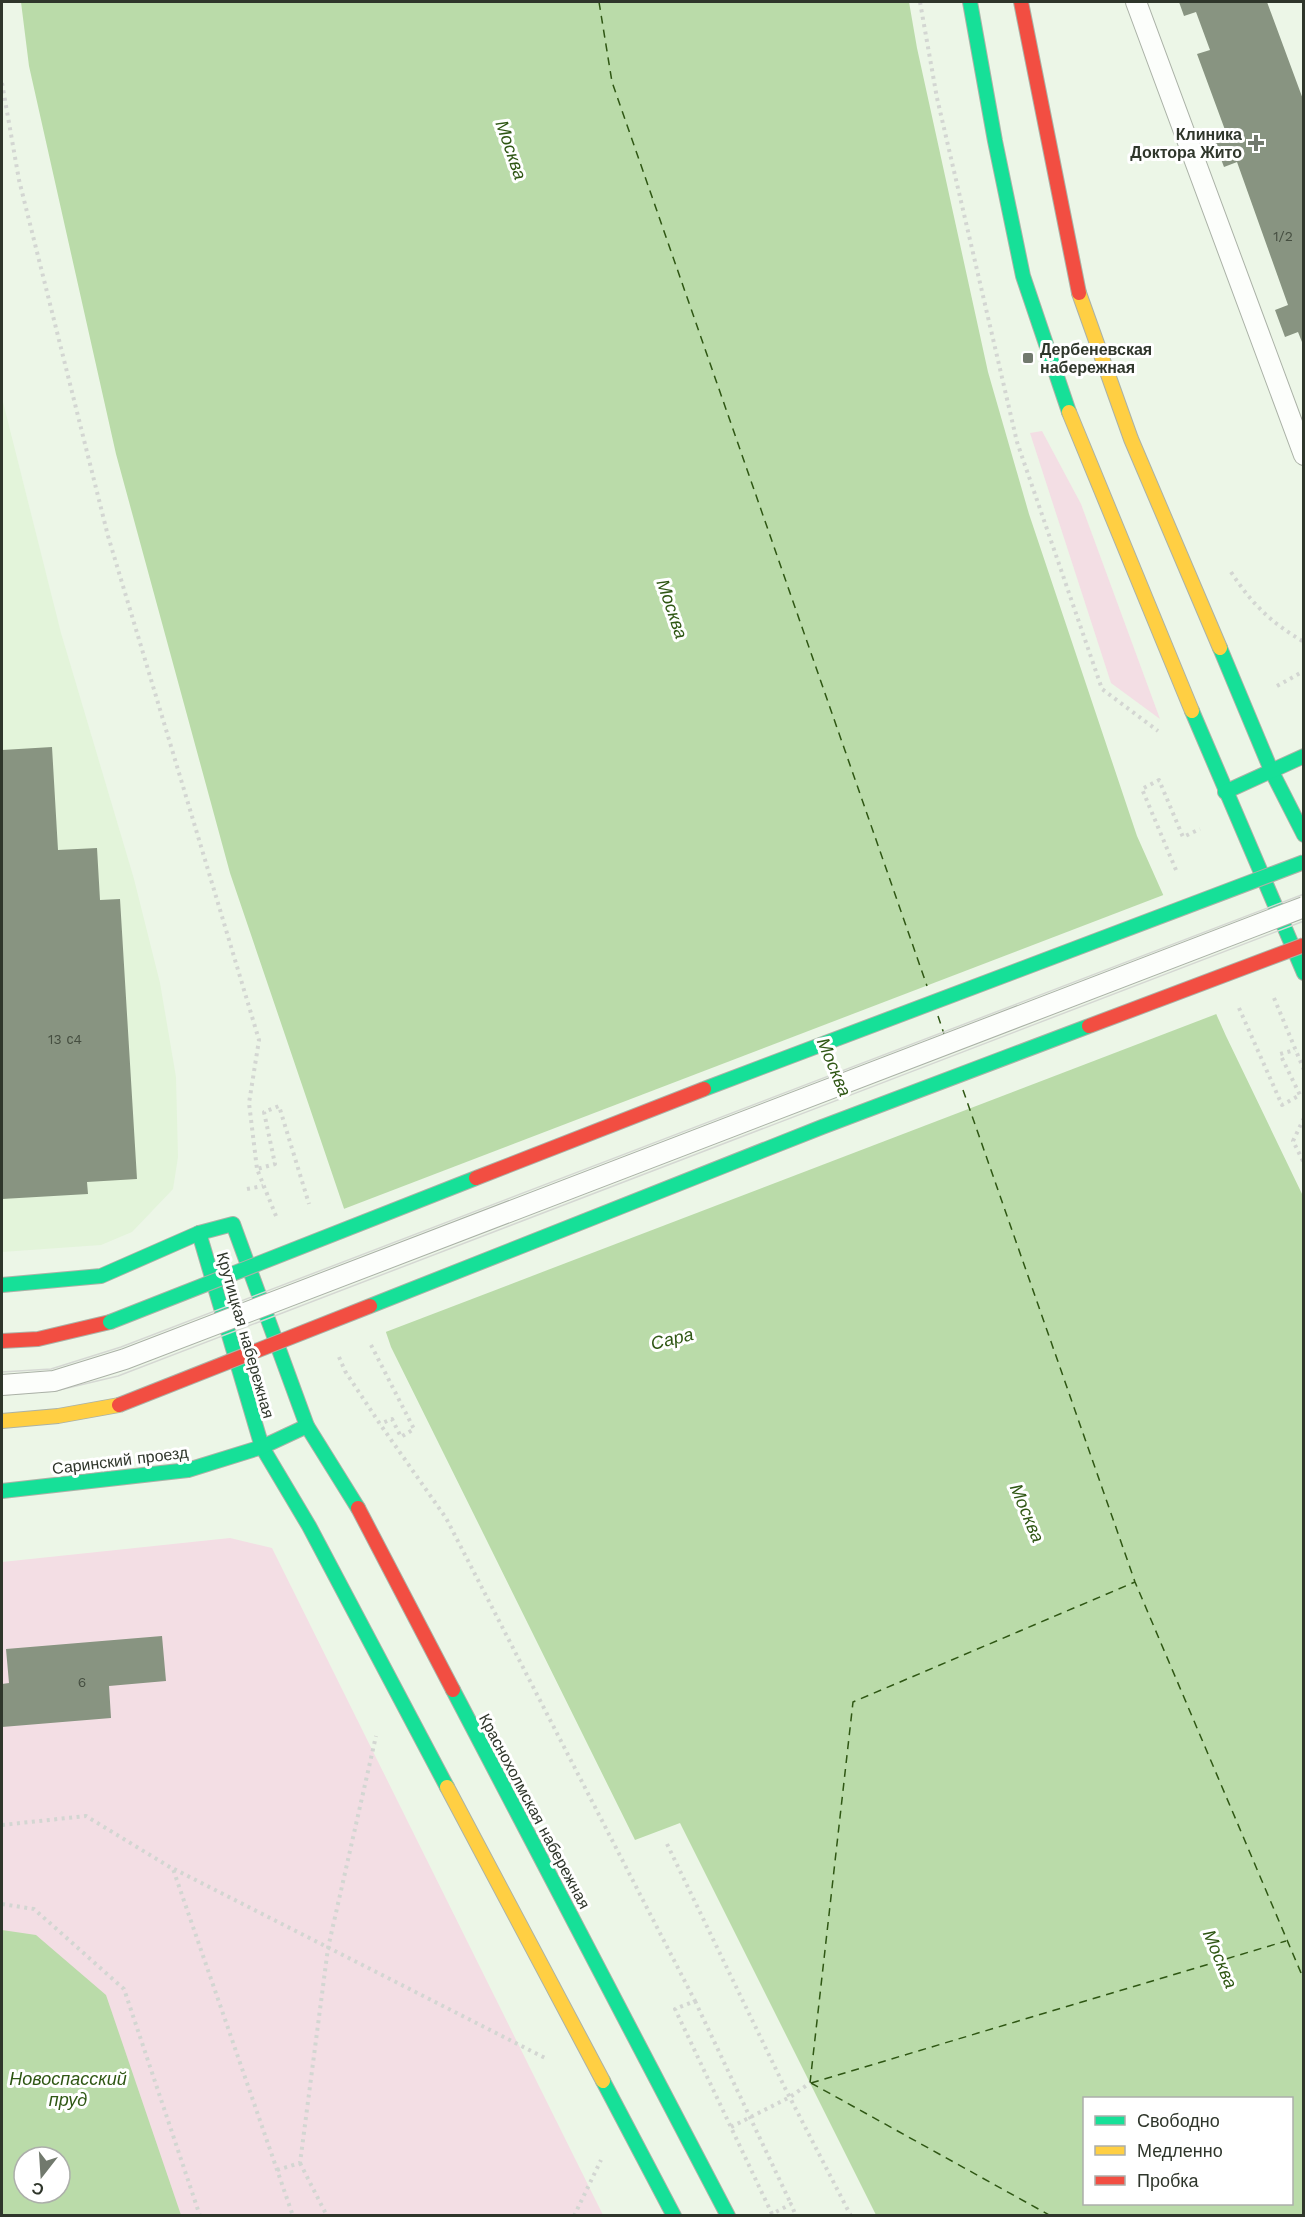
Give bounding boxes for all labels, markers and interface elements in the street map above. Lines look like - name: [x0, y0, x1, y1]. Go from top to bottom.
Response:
- water label: Москва: [492, 117, 531, 182]
- place label: Клиника Доктора Жито: [1130, 125, 1242, 162]
- marker: Клиника Доктора Жито: [1247, 134, 1265, 152]
- house number: 1/2: [1273, 228, 1293, 244]
- place label: Дербеневская набережная: [1040, 340, 1152, 377]
- marker: Дербеневская набережная: [1021, 351, 1035, 365]
- water label: Москва: [653, 576, 692, 641]
- house number: 13 с4: [48, 1031, 82, 1047]
- water label: Москва: [813, 1034, 856, 1099]
- street label: Крутицкая набережная: [213, 1250, 278, 1421]
- water label: Сара: [648, 1323, 695, 1354]
- street label: Саринский проезд: [51, 1443, 190, 1478]
- water label: Москва: [1006, 1480, 1049, 1545]
- house number: 6: [78, 1674, 86, 1690]
- street label: Краснохолмская набережная: [475, 1710, 594, 1912]
- water label: Москва: [1199, 1926, 1242, 1991]
- water label: Новоспасский пруд: [9, 2068, 127, 2110]
- legend: [1083, 2097, 1293, 2205]
- text: Свободно: [1137, 2110, 1220, 2131]
- text: Медленно: [1137, 2140, 1223, 2161]
- north arrow: [12, 2145, 72, 2205]
- text: Пробка: [1137, 2170, 1200, 2191]
- text: С: [29, 2178, 46, 2200]

